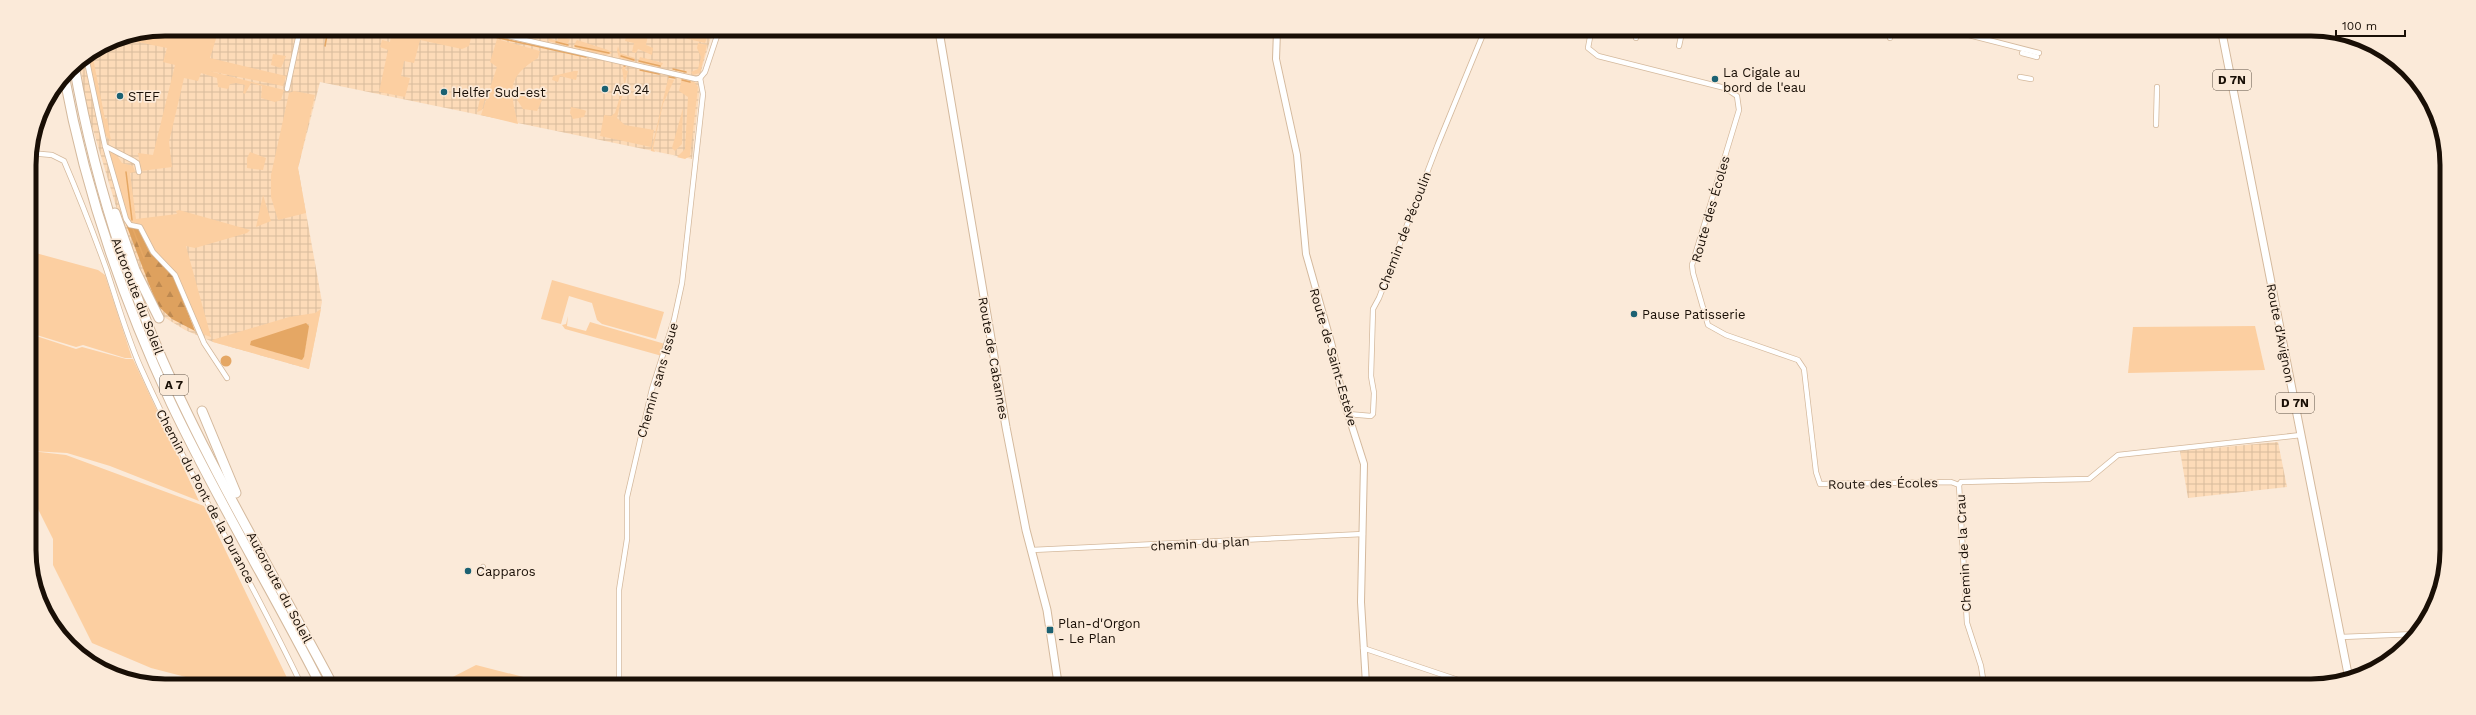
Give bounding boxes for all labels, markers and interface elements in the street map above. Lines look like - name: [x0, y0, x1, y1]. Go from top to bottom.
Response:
- scale bar: [2336, 12, 2405, 38]
- text: 100 m: [2342, 19, 2377, 33]
- place label: La Cigale au bord de l'eau: [1723, 65, 1806, 95]
- road number: D 7N: [2213, 70, 2251, 90]
- marker: La Cigale au bord de l'eau: [1710, 74, 1720, 84]
- place label: AS 24: [613, 82, 649, 97]
- marker: AS 24: [600, 84, 610, 94]
- place label: Helfer Sud-est: [452, 85, 546, 100]
- marker: Helfer Sud-est: [439, 87, 449, 97]
- place label: STEF: [128, 89, 160, 104]
- marker: STEF: [115, 91, 125, 101]
- street label: Route des Écoles: [1687, 154, 1733, 264]
- street label: Chemin de Pécoulin: [1375, 169, 1434, 293]
- street label: Autoroute du Soleil: [108, 236, 167, 357]
- street label: Route d'Avignon: [2264, 282, 2297, 384]
- street label: Route de Saint-Estève: [1307, 286, 1360, 428]
- street label: Route de Cabannes: [975, 296, 1012, 421]
- place label: Pause Patisserie: [1642, 307, 1746, 322]
- marker: Pause Patisserie: [1629, 309, 1639, 319]
- street label: Chemin sans Issue: [634, 321, 681, 440]
- road number: A 7: [160, 375, 188, 395]
- road number: D 7N: [2276, 393, 2314, 413]
- street label: Chemin du Pont de la Durance: [153, 407, 258, 586]
- street label: Route des Écoles: [1828, 474, 1938, 492]
- street label: Chemin de la Crau: [1953, 494, 1974, 612]
- street label: Autoroute du Soleil: [244, 529, 315, 645]
- street label: chemin du plan: [1150, 533, 1250, 554]
- place label: Capparos: [476, 564, 536, 579]
- marker: Capparos: [463, 566, 473, 576]
- place label: Plan-d'Orgon - Le Plan: [1058, 616, 1141, 646]
- marker: Plan-d'Orgon - Le Plan: [1045, 625, 1055, 635]

